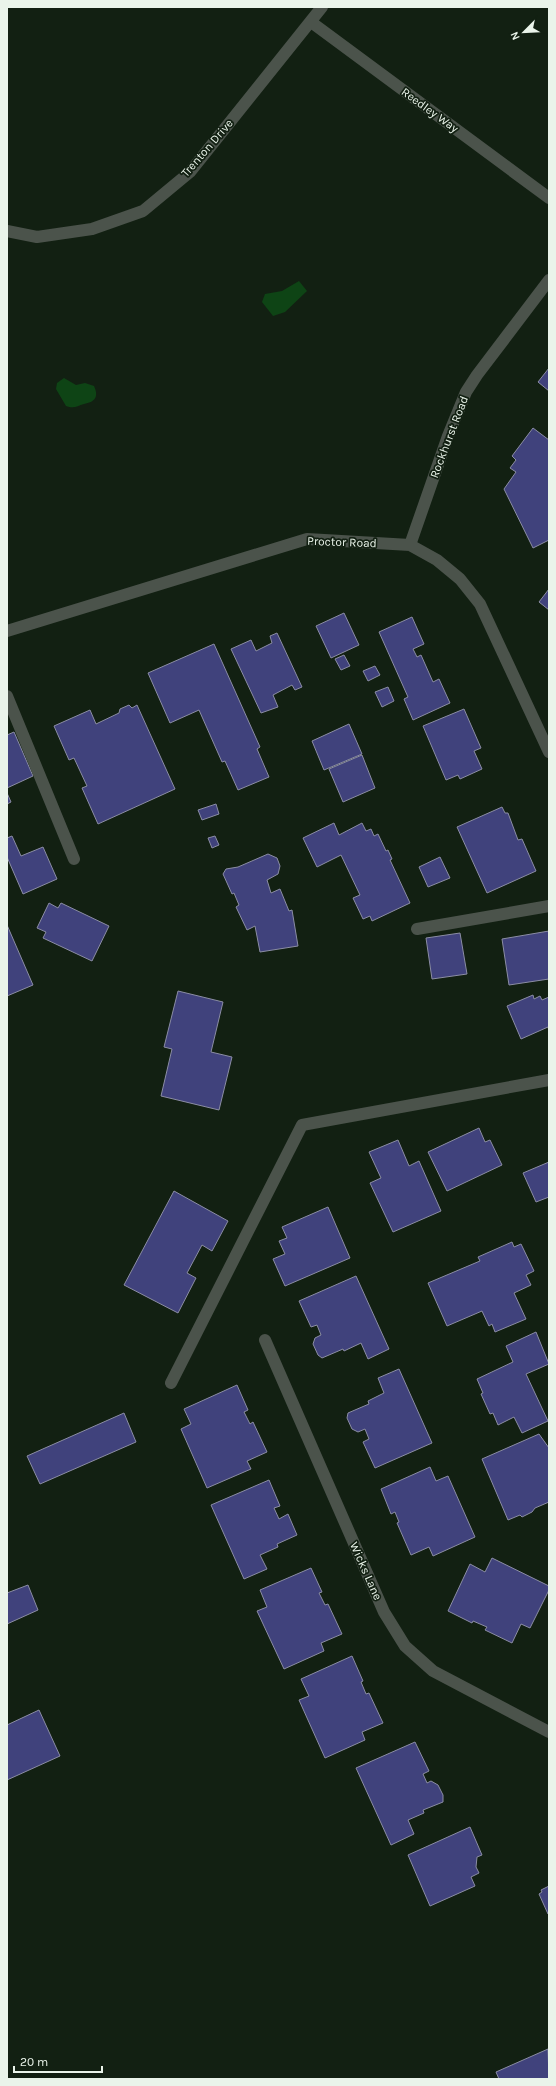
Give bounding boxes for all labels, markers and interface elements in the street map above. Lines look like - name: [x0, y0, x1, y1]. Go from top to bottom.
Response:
- north arrow: [504, 12, 544, 52]
- text: N: [508, 30, 523, 42]
- street label: Reedley Way: [399, 85, 462, 136]
- street label: Trenton Drive: [178, 116, 236, 180]
- street label: Rockhurst Road: [427, 394, 471, 480]
- street label: Proctor Road: [307, 534, 377, 550]
- street label: Wicks Lane: [347, 1540, 385, 1602]
- scale bar: [14, 2048, 102, 2074]
- text: 20 m: [20, 2055, 48, 2069]

